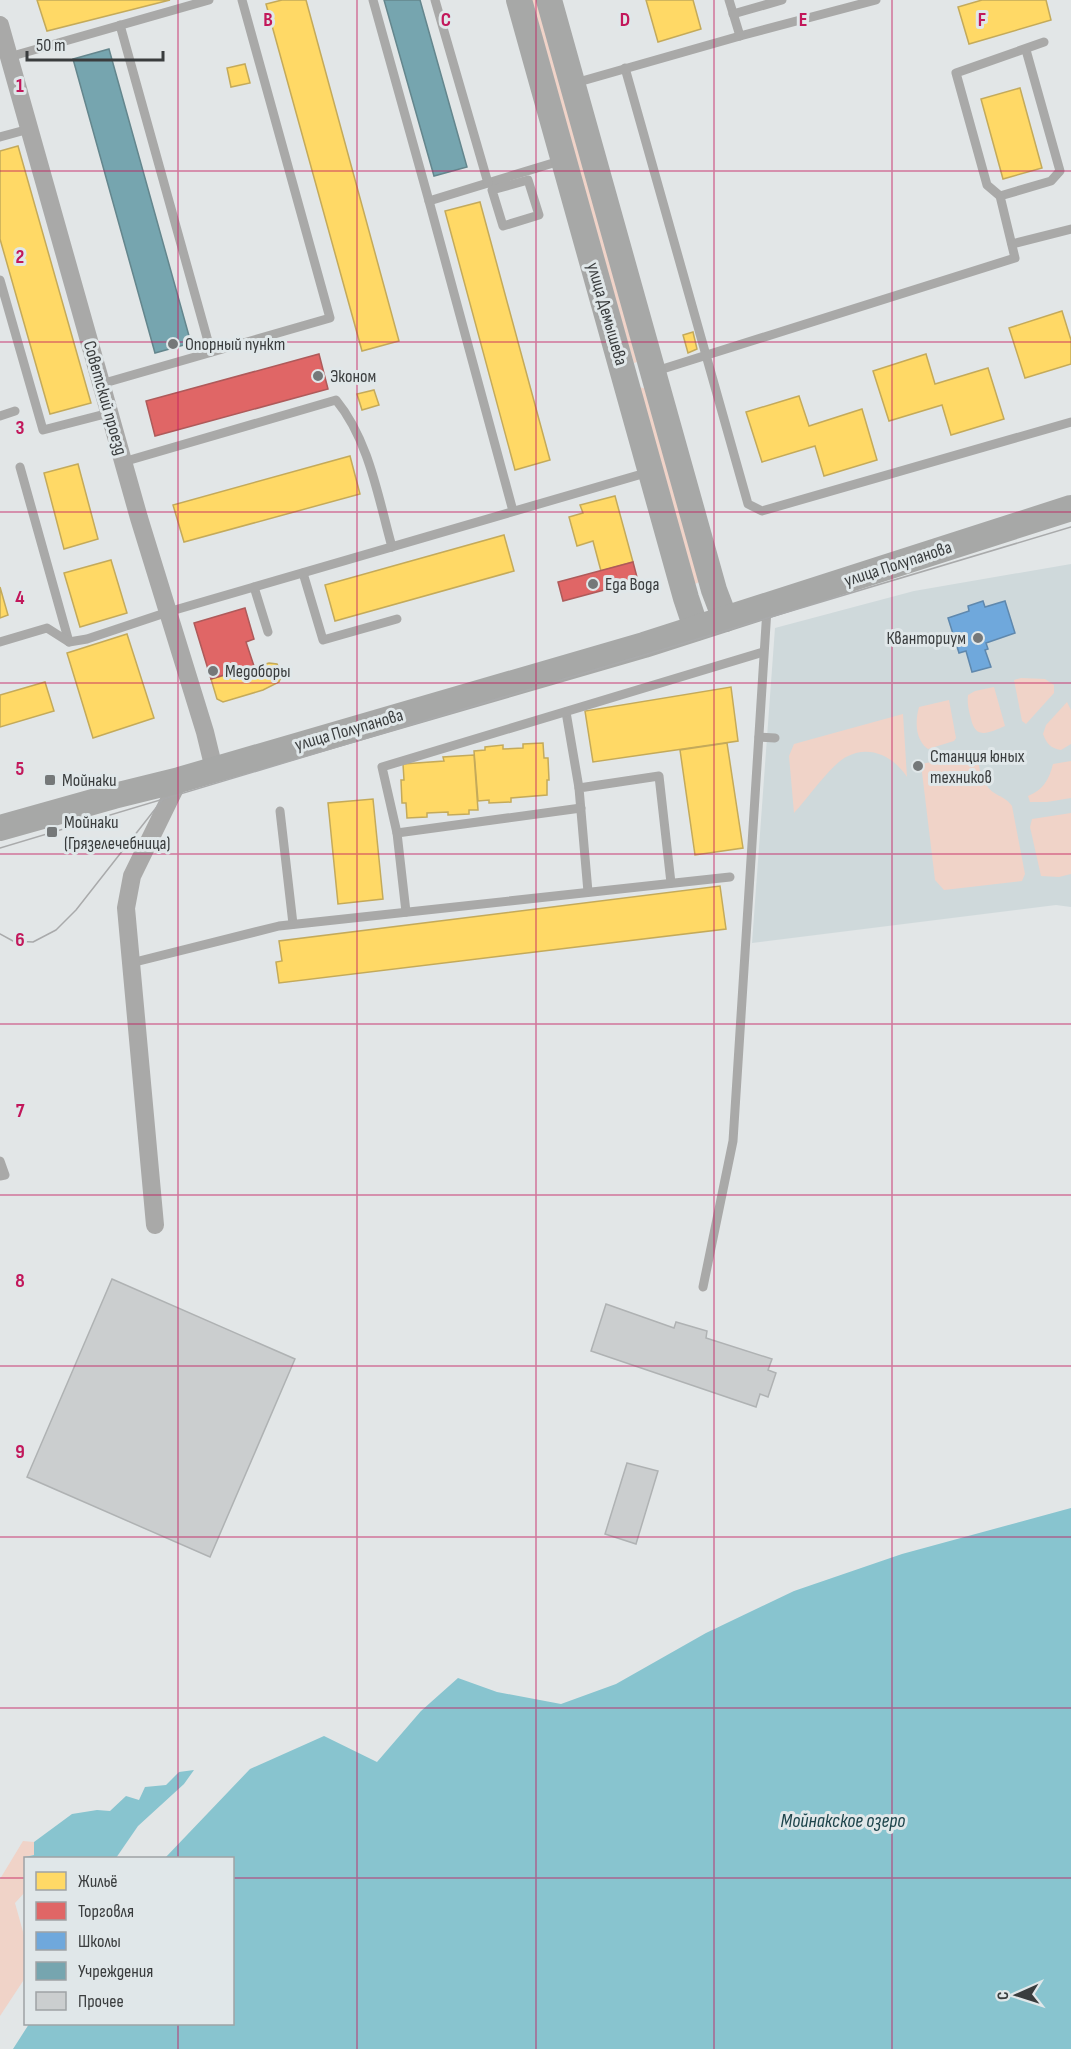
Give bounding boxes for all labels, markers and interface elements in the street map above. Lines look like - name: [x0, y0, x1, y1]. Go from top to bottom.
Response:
- text: B: [263, 8, 273, 32]
- text: C: [441, 8, 451, 32]
- text: D: [620, 8, 630, 32]
- text: E: [799, 8, 807, 32]
- text: F: [978, 8, 986, 32]
- scale bar: [27, 24, 164, 62]
- text: 50 m: [36, 35, 66, 56]
- text: 1: [16, 74, 24, 98]
- text: 2: [16, 245, 24, 269]
- street label: улица Демышева: [582, 260, 632, 368]
- place label: Опорный пункт: [185, 334, 285, 355]
- marker: Опорный пункт: [166, 337, 180, 351]
- street label: Советский проезд: [79, 338, 131, 458]
- place label: Эконом: [330, 366, 376, 387]
- marker: Эконом: [311, 369, 325, 383]
- text: 3: [16, 416, 25, 440]
- street label: улица Полупанова: [842, 537, 954, 591]
- place label: Еда Вода: [605, 574, 659, 595]
- marker: Еда Вода: [586, 577, 600, 591]
- text: 4: [15, 586, 25, 610]
- place label: Кванториум: [886, 628, 966, 649]
- marker: Кванториум: [971, 631, 985, 645]
- place label: Медоборы: [225, 661, 291, 682]
- marker: Медоборы: [206, 664, 220, 678]
- street label: улица Полупанова: [292, 704, 406, 755]
- place label: Станция юных техников: [930, 746, 1025, 788]
- text: 5: [16, 757, 25, 781]
- marker: Станция юных техников: [911, 759, 925, 773]
- place label: Мойнаки: [62, 770, 116, 791]
- marker: Мойнаки: [43, 773, 57, 787]
- place label: Мойнаки (Грязелечебница): [64, 812, 170, 854]
- marker: Мойнаки (Грязелечебница): [45, 825, 59, 839]
- text: 6: [15, 928, 25, 952]
- text: 7: [16, 1099, 25, 1123]
- text: 8: [15, 1269, 25, 1293]
- text: 9: [15, 1440, 25, 1464]
- water label: Мойнакское озеро: [781, 1809, 905, 1833]
- legend: [24, 1857, 234, 2025]
- text: Жильё: [78, 1871, 118, 1892]
- text: Торговля: [78, 1901, 134, 1922]
- text: Школы: [78, 1931, 121, 1952]
- text: Учреждения: [78, 1961, 153, 1982]
- north arrow: [987, 1965, 1047, 2025]
- text: Прочее: [78, 1991, 124, 2012]
- text: С: [994, 1991, 1013, 2000]

